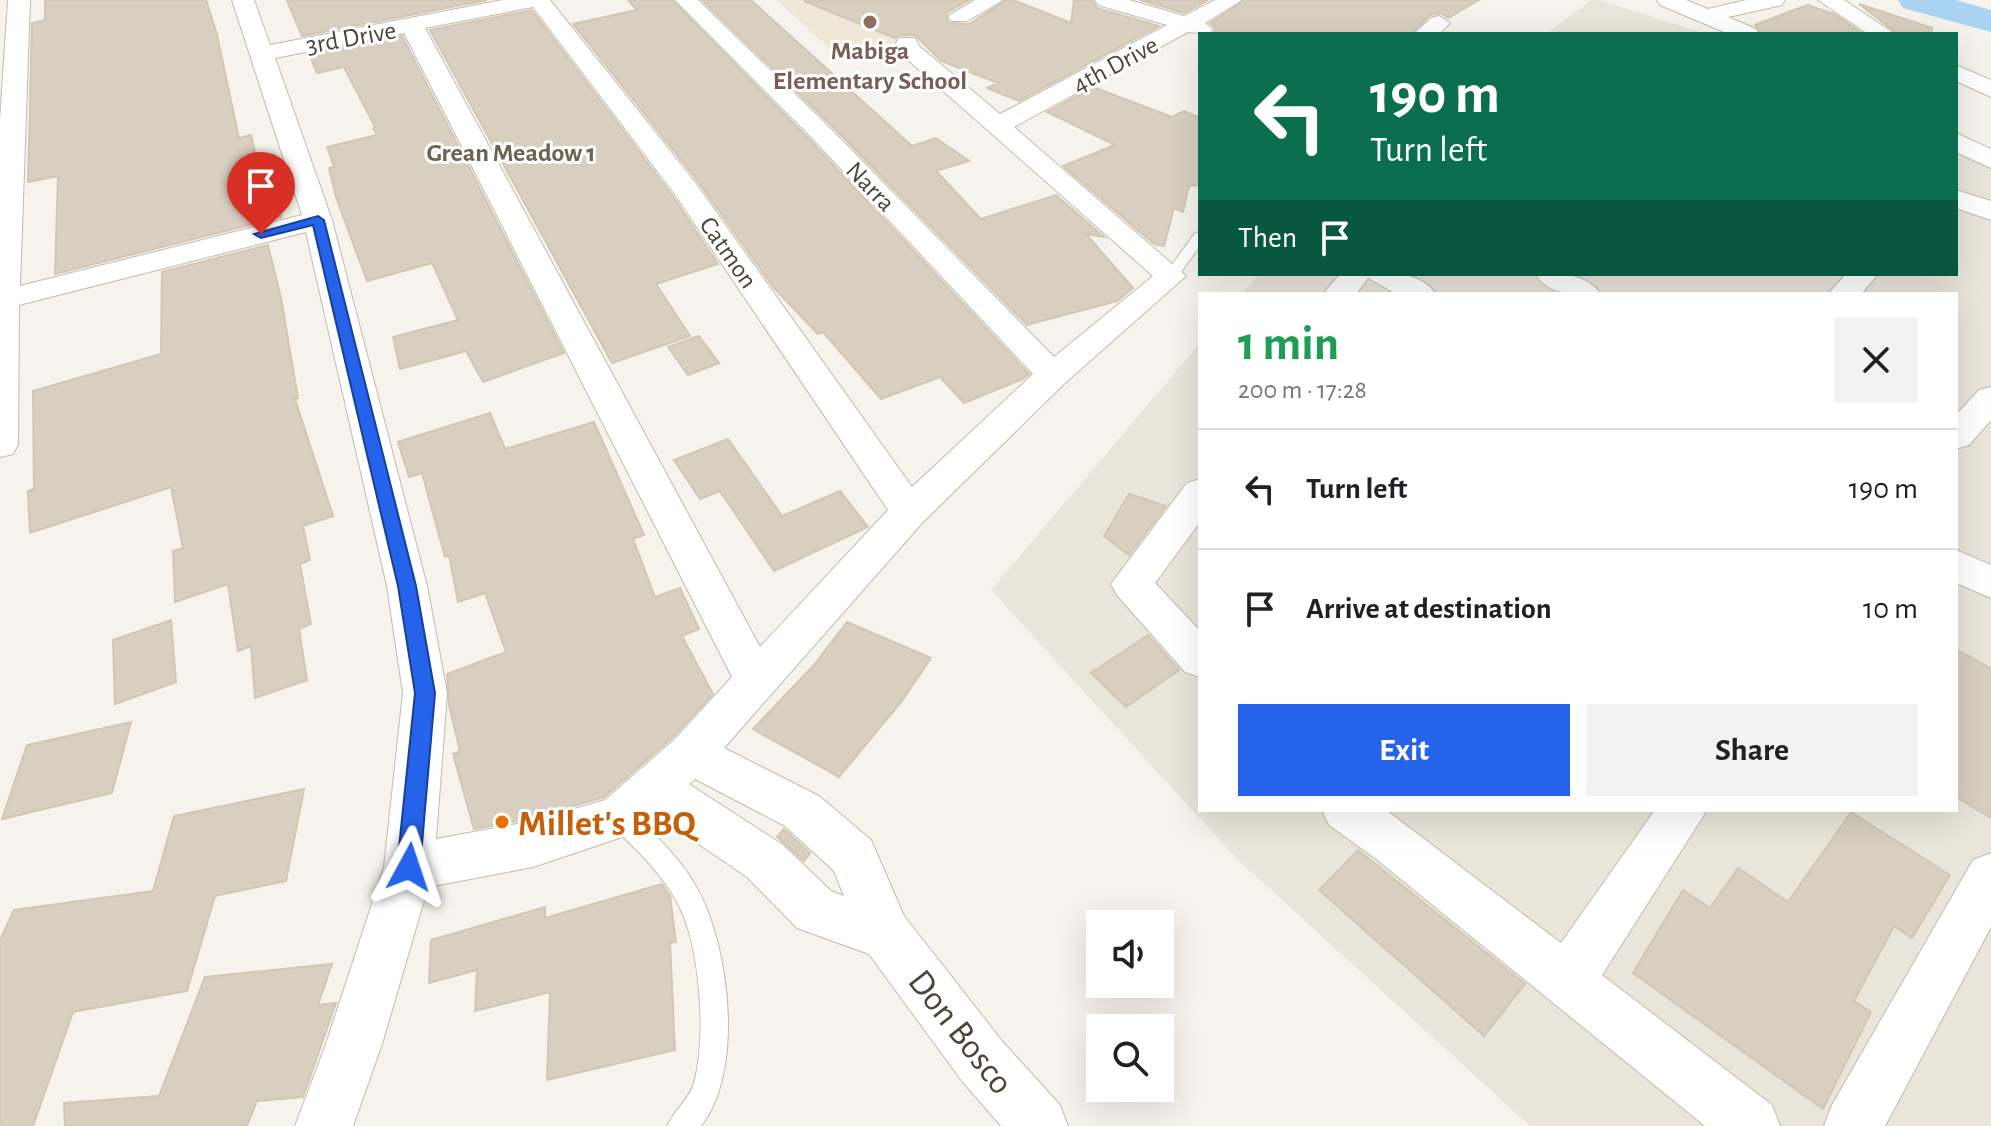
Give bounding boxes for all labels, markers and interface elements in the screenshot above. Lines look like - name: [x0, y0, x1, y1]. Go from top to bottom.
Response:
- marker: Mabiga Elementary School: [861, 13, 879, 31]
- street label: 3rd Drive: [304, 17, 398, 59]
- street label: 4th Drive: [1068, 32, 1162, 98]
- place label: Mabiga Elementary School: [773, 38, 967, 94]
- icon: left: [1238, 64, 1342, 168]
- text: 190 m: [1370, 67, 1500, 123]
- text: Turn left: [1370, 132, 1487, 168]
- district label: Grean Meadow 1: [426, 140, 596, 166]
- pin: [227, 152, 295, 234]
- street label: Narra: [841, 157, 900, 216]
- icon: arrive: [239, 164, 283, 208]
- street label: Catmon: [694, 212, 762, 293]
- icon: arrive: [1313, 216, 1357, 260]
- text: Then: [1238, 223, 1297, 253]
- button: close: [1834, 318, 1918, 402]
- text: 1 min: [1238, 321, 1339, 369]
- text: 200 m · 17:28: [1238, 377, 1367, 403]
- icon: left: [1238, 467, 1282, 511]
- text: Turn left: [1306, 474, 1407, 504]
- text: 190 m: [1849, 474, 1918, 504]
- icon: arrive: [1238, 587, 1282, 631]
- text: Arrive at destination: [1306, 594, 1552, 624]
- text: 10 m: [1863, 594, 1918, 624]
- button: Exit: [1238, 704, 1570, 796]
- button: Share: [1586, 704, 1918, 796]
- place label: Millet's BBQ: [518, 806, 700, 842]
- marker: Millet's BBQ: [493, 813, 511, 831]
- position arrow: [367, 825, 451, 909]
- map controls: [1086, 910, 1174, 1102]
- button: sound: [1086, 910, 1174, 998]
- street label: Don Bosco: [901, 963, 1020, 1101]
- button: search: [1086, 1014, 1174, 1102]

